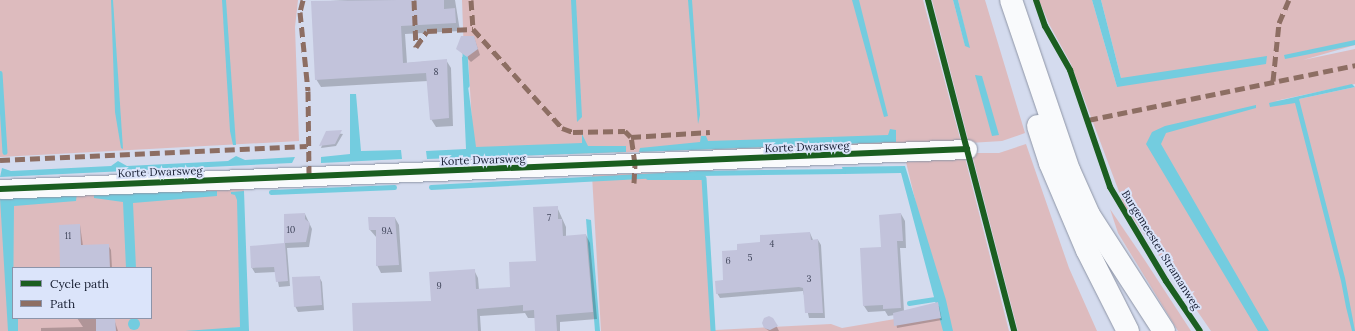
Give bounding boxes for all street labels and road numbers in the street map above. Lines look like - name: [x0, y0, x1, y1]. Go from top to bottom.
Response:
- street label: Korte Dwarsweg: [764, 139, 850, 155]
- street label: Korte Dwarsweg: [440, 152, 526, 168]
- street label: Korte Dwarsweg: [117, 164, 203, 180]
- street label: Burgemeester Stramanweg: [1119, 188, 1203, 312]

